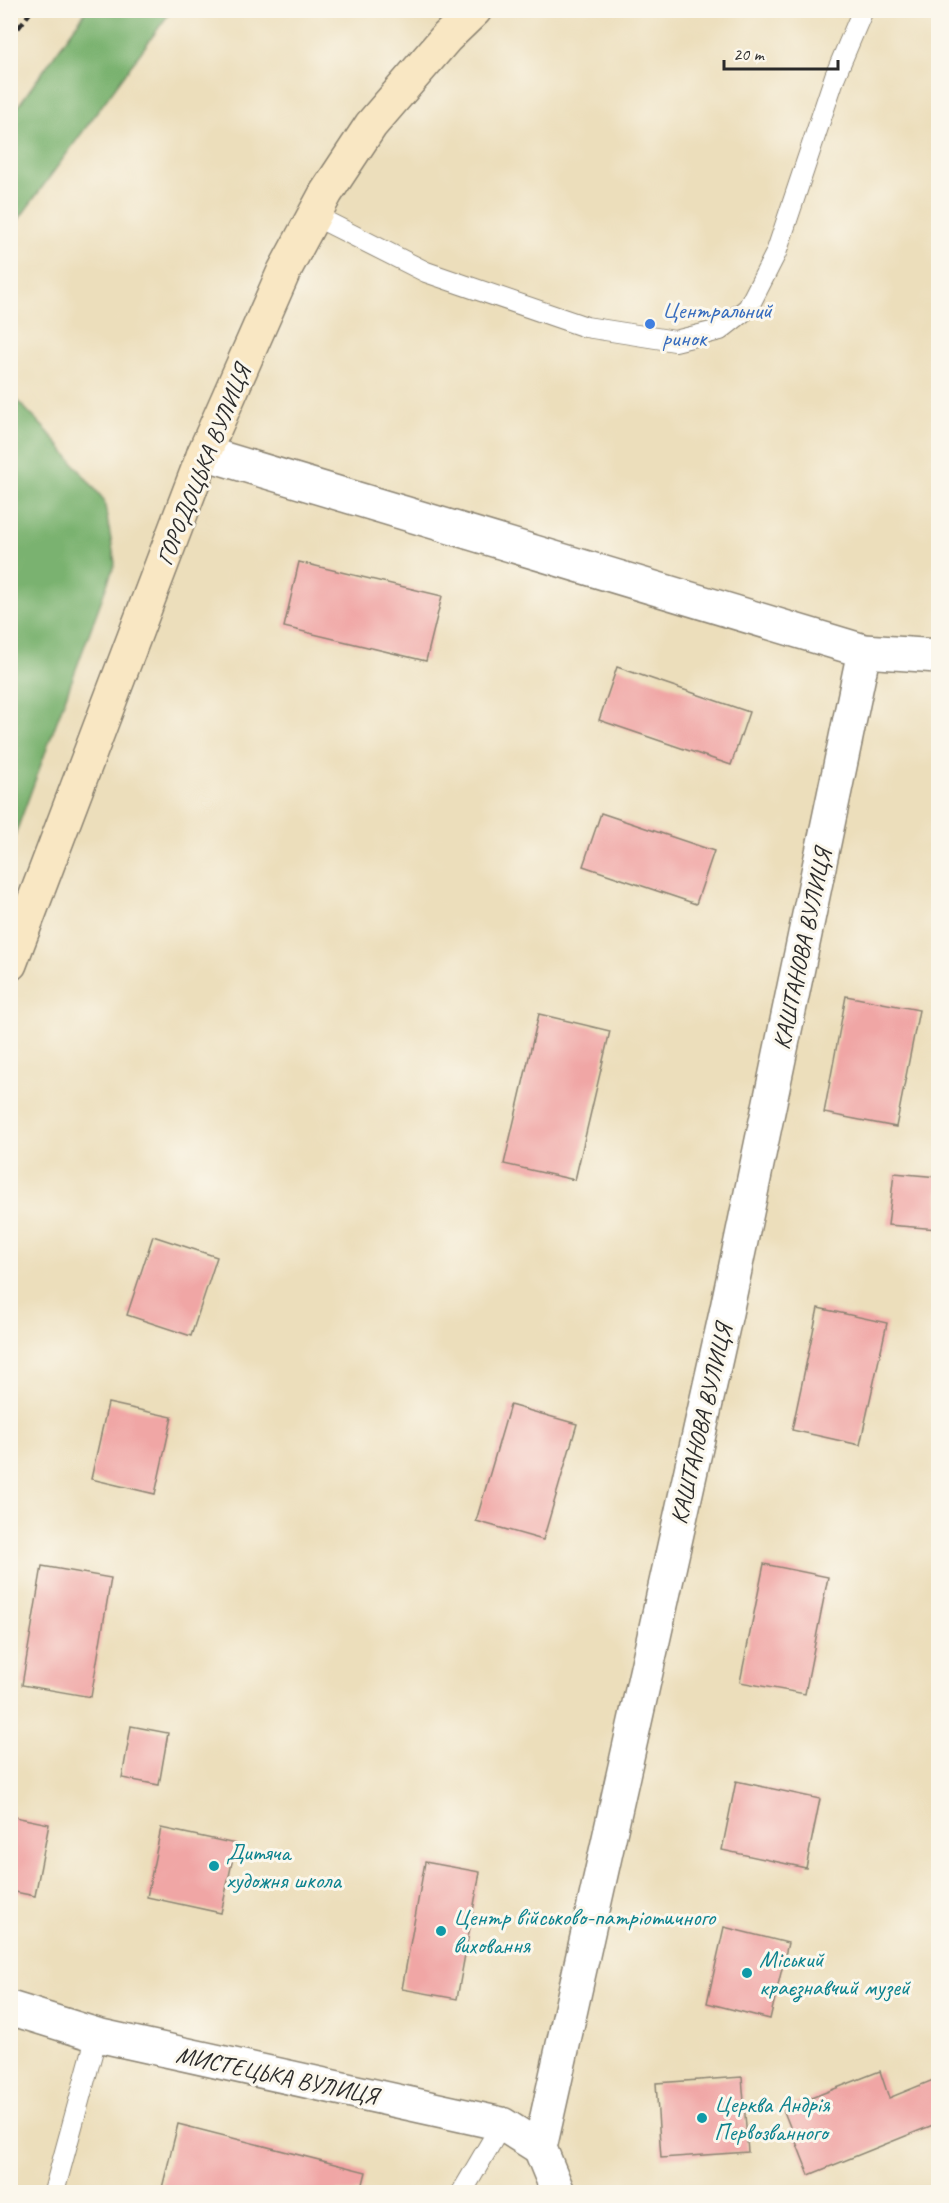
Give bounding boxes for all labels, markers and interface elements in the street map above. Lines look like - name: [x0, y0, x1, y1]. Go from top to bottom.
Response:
- scale bar: [724, 33, 838, 71]
- text: 20 m: [733, 43, 766, 65]
- place label: Центральний ринок: [662, 295, 774, 353]
- marker: Центральний ринок: [643, 317, 657, 331]
- street label: ГОРОДОЦЬКА ВУЛИЦЯ: [149, 357, 258, 569]
- street label: КАШТАНОВА ВУЛИЦЯ: [766, 842, 839, 1052]
- street label: КАШТАНОВА ВУЛИЦЯ: [663, 1317, 739, 1527]
- place label: Дитяча художня школа: [226, 1837, 342, 1895]
- marker: Дитяча художня школа: [207, 1859, 221, 1873]
- place label: Центр військово-патріотичного виховання: [453, 1902, 717, 1960]
- marker: Центр військово-патріотичного виховання: [434, 1924, 448, 1938]
- place label: Міський краєзнавчий музей: [759, 1944, 912, 2003]
- marker: Міський краєзнавчий музей: [740, 1966, 754, 1980]
- street label: МИСТЕЦЬКА ВУЛИЦЯ: [174, 2039, 384, 2112]
- place label: Церква Андрія Первозванного: [714, 2089, 831, 2147]
- marker: Церква Андрія Первозванного: [695, 2111, 709, 2125]

